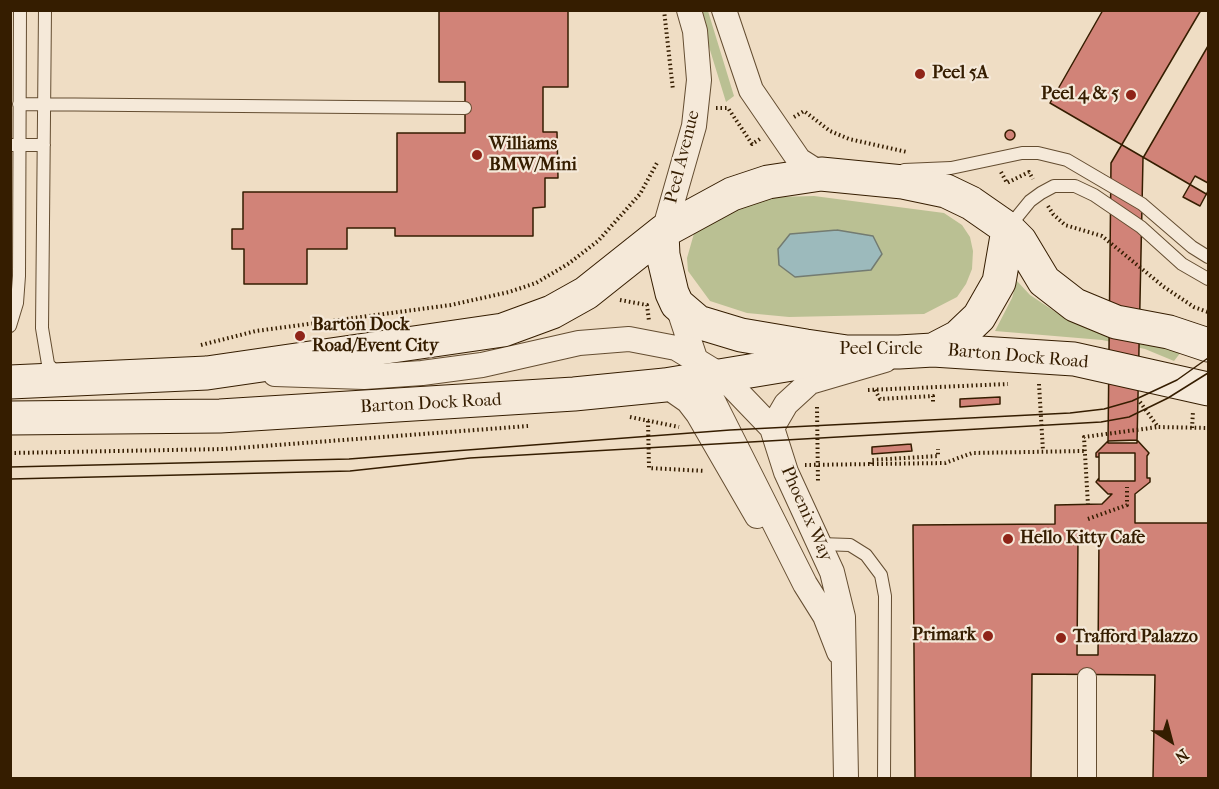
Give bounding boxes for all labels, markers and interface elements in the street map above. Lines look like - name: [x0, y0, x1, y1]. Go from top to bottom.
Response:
- place label: Peel 5A: [932, 63, 988, 85]
- marker: Peel 5A: [913, 67, 927, 81]
- place label: Peel 4 & 5: [1041, 84, 1119, 106]
- marker: Peel 4 & 5: [1124, 88, 1138, 102]
- street label: Peel Avenue: [661, 108, 705, 206]
- place label: Williams BMW/Mini: [489, 134, 577, 176]
- marker: Williams BMW/Mini: [470, 148, 484, 162]
- place label: Barton Dock Road/Event City: [312, 315, 439, 358]
- marker: Barton Dock Road/Event City: [293, 329, 307, 343]
- street label: Peel Circle: [839, 339, 923, 361]
- street label: Barton Dock Road: [947, 340, 1089, 374]
- street label: Barton Dock Road: [360, 390, 502, 418]
- street label: Phoenix Way: [775, 463, 837, 565]
- place label: Hello Kitty Cafe: [1020, 528, 1145, 550]
- marker: Hello Kitty Cafe: [1001, 532, 1015, 546]
- place label: Primark: [912, 625, 976, 647]
- place label: Trafford Palazzo: [1073, 627, 1198, 649]
- marker: Primark: [981, 629, 995, 643]
- marker: Trafford Palazzo: [1054, 631, 1068, 645]
- north arrow: [1141, 711, 1201, 771]
- text: N: [1171, 745, 1192, 767]

